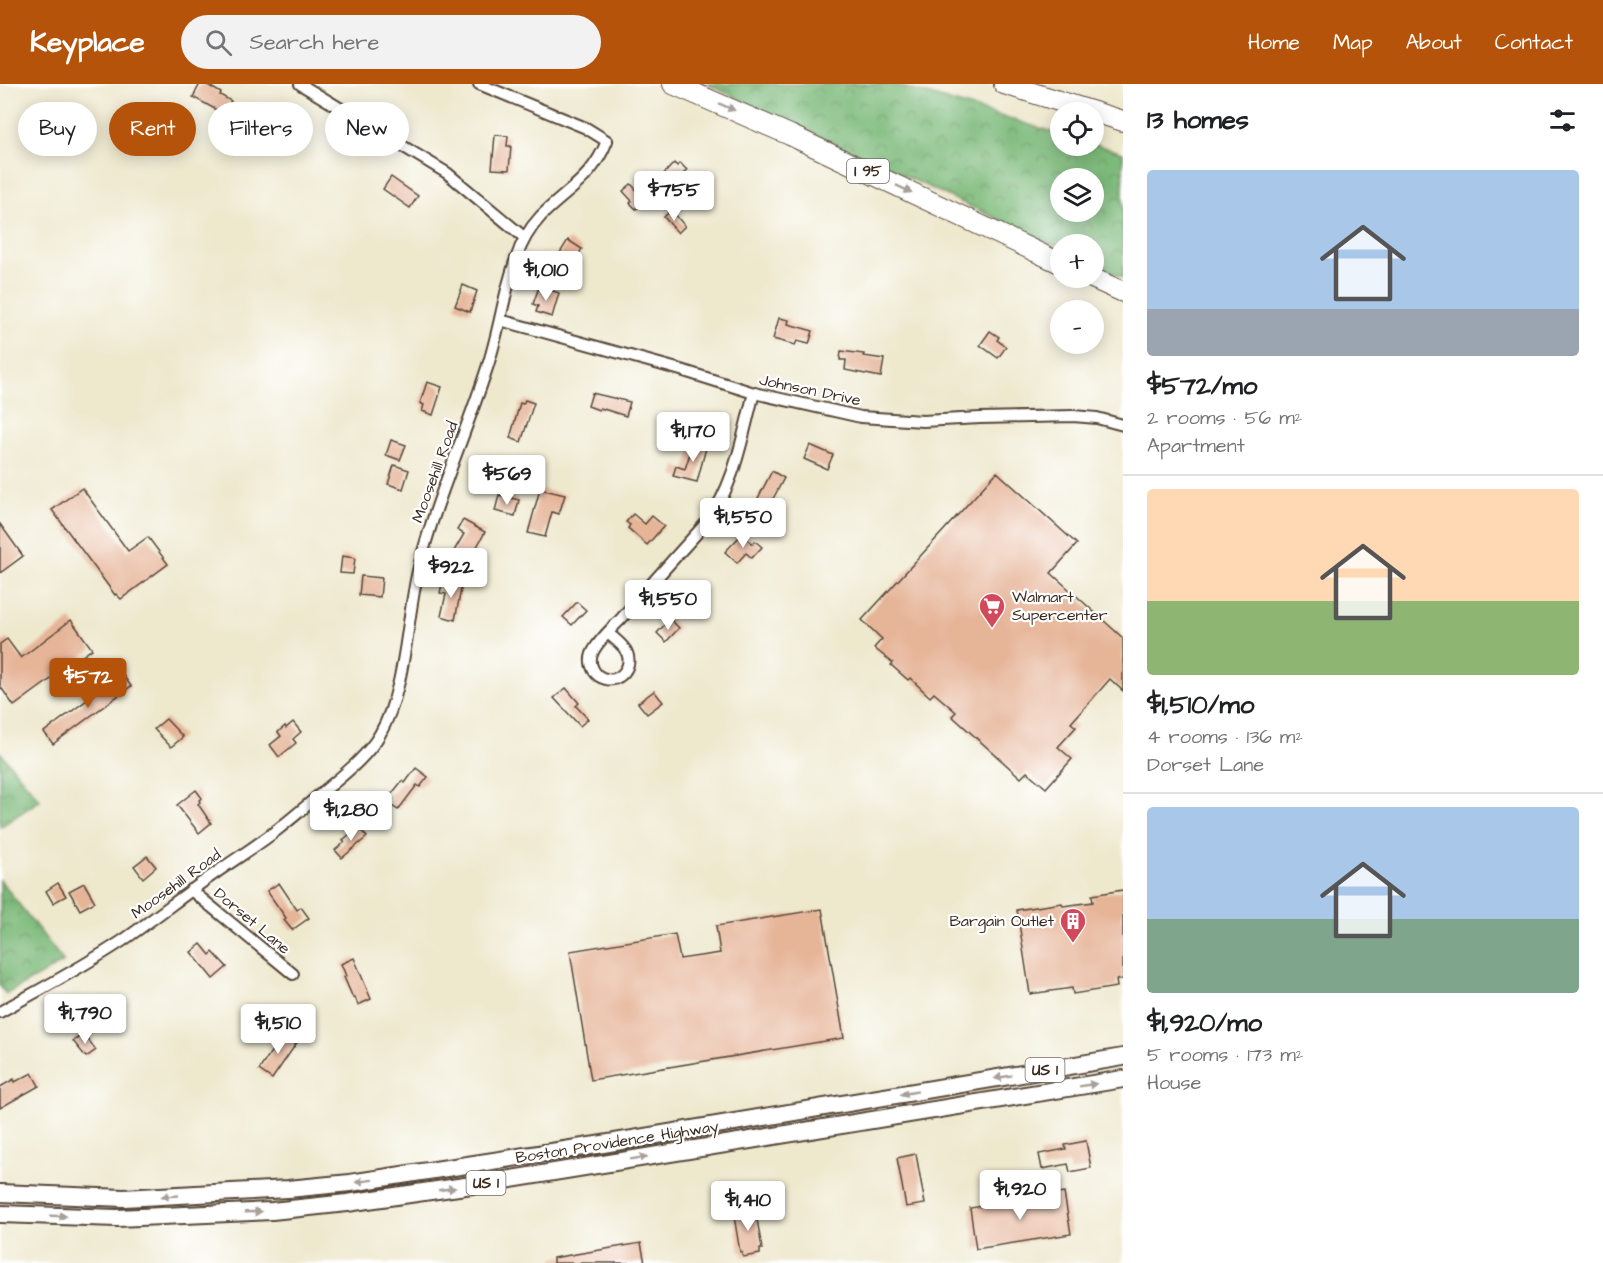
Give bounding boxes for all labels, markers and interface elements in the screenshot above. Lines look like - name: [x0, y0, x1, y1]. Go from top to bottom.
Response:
- search box: [181, 15, 601, 69]
- text: Keyplace: [30, 23, 145, 62]
- icon: search: [202, 26, 235, 59]
- text: Search here: [250, 27, 379, 58]
- text: Home: [1248, 28, 1300, 57]
- text: Map: [1333, 28, 1373, 57]
- text: About: [1406, 28, 1462, 57]
- text: Contact: [1495, 28, 1573, 57]
- chip: Buy: [18, 102, 97, 156]
- chip: Rent: [109, 102, 196, 156]
- chip: Filters: [208, 102, 313, 156]
- chip: New: [325, 102, 409, 156]
- one-way arrow: [718, 102, 736, 112]
- map controls: [1050, 102, 1104, 354]
- button: locate: [1050, 102, 1104, 156]
- text: 13 homes: [1147, 102, 1249, 138]
- icon: filters: [1546, 104, 1579, 137]
- road number: I 95: [847, 159, 889, 183]
- button: layers: [1050, 168, 1104, 222]
- pin: $755: [638, 171, 710, 222]
- text: $755: [648, 176, 700, 204]
- one-way arrow: [895, 184, 912, 193]
- icon: home: [1309, 209, 1417, 317]
- button: +: [1050, 234, 1104, 288]
- pin: $1,010: [497, 251, 595, 302]
- text: $1,010: [523, 256, 569, 284]
- button: −: [1050, 300, 1104, 354]
- street label: Johnson Drive: [757, 368, 863, 412]
- text: $572/mo: [1147, 368, 1257, 404]
- text: 2 rooms · 56 m²: [1147, 404, 1302, 432]
- pin: $1,170: [644, 412, 742, 463]
- text: $1,170: [671, 417, 715, 445]
- street label: Moosehill Road: [406, 418, 464, 526]
- text: Apartment: [1147, 432, 1245, 460]
- pin: $569: [471, 455, 543, 506]
- text: $569: [482, 460, 532, 488]
- pin: $1,550: [694, 498, 792, 549]
- text: $1,550: [714, 503, 772, 531]
- icon: home: [1309, 528, 1417, 636]
- pin: $922: [415, 548, 487, 599]
- text: $922: [428, 553, 474, 581]
- pin: $1,550: [619, 580, 717, 631]
- text: $1,550: [639, 585, 697, 613]
- place label: Walmart Supercenter: [1012, 586, 1108, 626]
- supermarket icon: Walmart Supercenter: [977, 591, 1007, 629]
- pin: $572: [52, 658, 124, 709]
- text: $572: [63, 663, 113, 691]
- text: $1,510/mo: [1147, 687, 1254, 723]
- text: 4 rooms · 136 m²: [1147, 723, 1303, 751]
- text: Dorset Lane: [1147, 751, 1264, 779]
- pin: $1,280: [302, 791, 400, 842]
- text: $1,280: [324, 796, 378, 824]
- street label: Moosehill Road: [126, 844, 226, 924]
- icon: home: [1309, 846, 1417, 954]
- street label: Dorset Lane: [209, 882, 295, 960]
- building icon: Bargain Outlet: [1058, 906, 1088, 944]
- place label: Bargain Outlet: [949, 910, 1055, 933]
- pin: $1,790: [36, 994, 134, 1045]
- text: $1,790: [58, 999, 112, 1027]
- pin: $1,510: [229, 1004, 327, 1055]
- text: $1,920/mo: [1147, 1005, 1262, 1041]
- text: $1,510: [255, 1009, 301, 1037]
- text: 5 rooms · 173 m²: [1147, 1041, 1303, 1069]
- road number: US 1: [1026, 1058, 1064, 1082]
- text: House: [1147, 1069, 1201, 1097]
- one-way arrow: [994, 1073, 1013, 1082]
- one-way arrow: [1079, 1080, 1098, 1089]
- one-way arrow: [899, 1089, 918, 1098]
- street label: Boston Providence Highway: [514, 1115, 720, 1170]
- one-way arrow: [630, 1153, 649, 1162]
- pin: $1,920: [971, 1170, 1069, 1221]
- road number: US 1: [466, 1171, 506, 1195]
- text: $1,920: [994, 1175, 1046, 1203]
- one-way arrow: [355, 1177, 374, 1186]
- pin: $1,410: [699, 1181, 797, 1232]
- one-way arrow: [437, 1185, 456, 1194]
- text: $1,410: [725, 1186, 771, 1214]
- one-way arrow: [160, 1192, 179, 1201]
- one-way arrow: [244, 1207, 263, 1216]
- one-way arrow: [49, 1211, 68, 1221]

